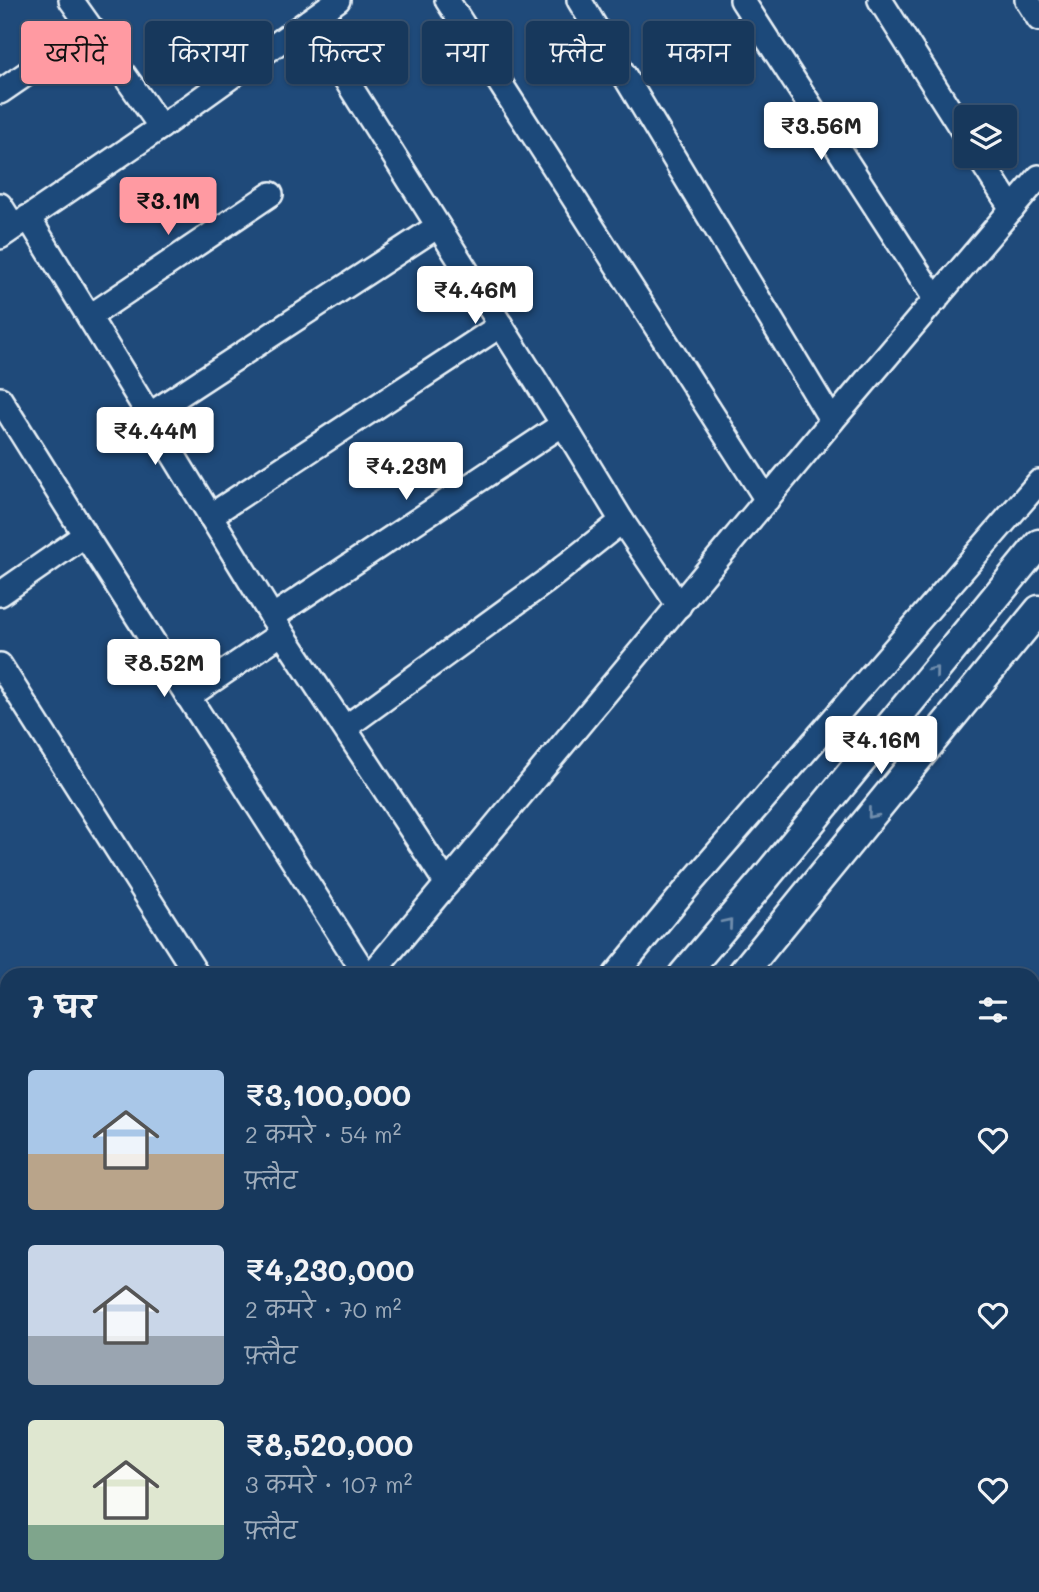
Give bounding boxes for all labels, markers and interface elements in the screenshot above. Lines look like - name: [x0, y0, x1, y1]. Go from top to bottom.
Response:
- chip: खरीदें: [21, 21, 131, 84]
- chip: किराया: [145, 21, 272, 84]
- chip: फ़िल्टर: [286, 21, 408, 84]
- chip: नया: [422, 21, 512, 84]
- chip: फ़्लैट: [526, 21, 629, 84]
- chip: मकान: [643, 21, 754, 84]
- pin: ₹3.56M: [764, 102, 878, 162]
- map controls: [954, 105, 1017, 168]
- button: layers: [954, 105, 1017, 168]
- text: ₹3.56M: [780, 110, 862, 140]
- pin: ₹3.1M: [119, 177, 217, 237]
- text: ₹3.1M: [136, 185, 200, 215]
- pin: ₹4.46M: [418, 266, 532, 326]
- text: ₹4.46M: [433, 274, 517, 304]
- pin: ₹4.44M: [98, 407, 212, 467]
- text: ₹4.44M: [113, 415, 197, 445]
- pin: ₹4.23M: [349, 442, 463, 502]
- text: ₹4.23M: [365, 450, 447, 480]
- pin: ₹8.52M: [107, 640, 221, 699]
- text: ₹8.52M: [123, 647, 205, 677]
- one-way arrow: [926, 667, 939, 679]
- pin: ₹4.16M: [824, 716, 938, 776]
- text: ₹4.16M: [841, 724, 921, 754]
- one-way arrow: [867, 807, 880, 819]
- one-way arrow: [720, 918, 732, 931]
- text: 7 घर: [28, 986, 95, 1026]
- icon: filters: [974, 991, 1012, 1029]
- text: ₹3,100,000: [245, 1074, 411, 1114]
- icon: home: [84, 1098, 168, 1182]
- text: 2 कमरे · 54 m²: [245, 1119, 401, 1149]
- icon: heart: [974, 1121, 1012, 1159]
- text: फ़्लैट: [245, 1165, 297, 1195]
- text: ₹4,230,000: [245, 1249, 414, 1289]
- icon: home: [84, 1273, 168, 1357]
- text: 2 कमरे · 70 m²: [245, 1294, 401, 1324]
- icon: heart: [974, 1296, 1012, 1334]
- text: फ़्लैट: [245, 1340, 297, 1370]
- text: ₹8,520,000: [245, 1424, 413, 1464]
- icon: home: [84, 1448, 168, 1532]
- text: 3 कमरे · 107 m²: [245, 1469, 412, 1499]
- icon: heart: [974, 1471, 1012, 1509]
- text: फ़्लैट: [245, 1515, 297, 1545]

